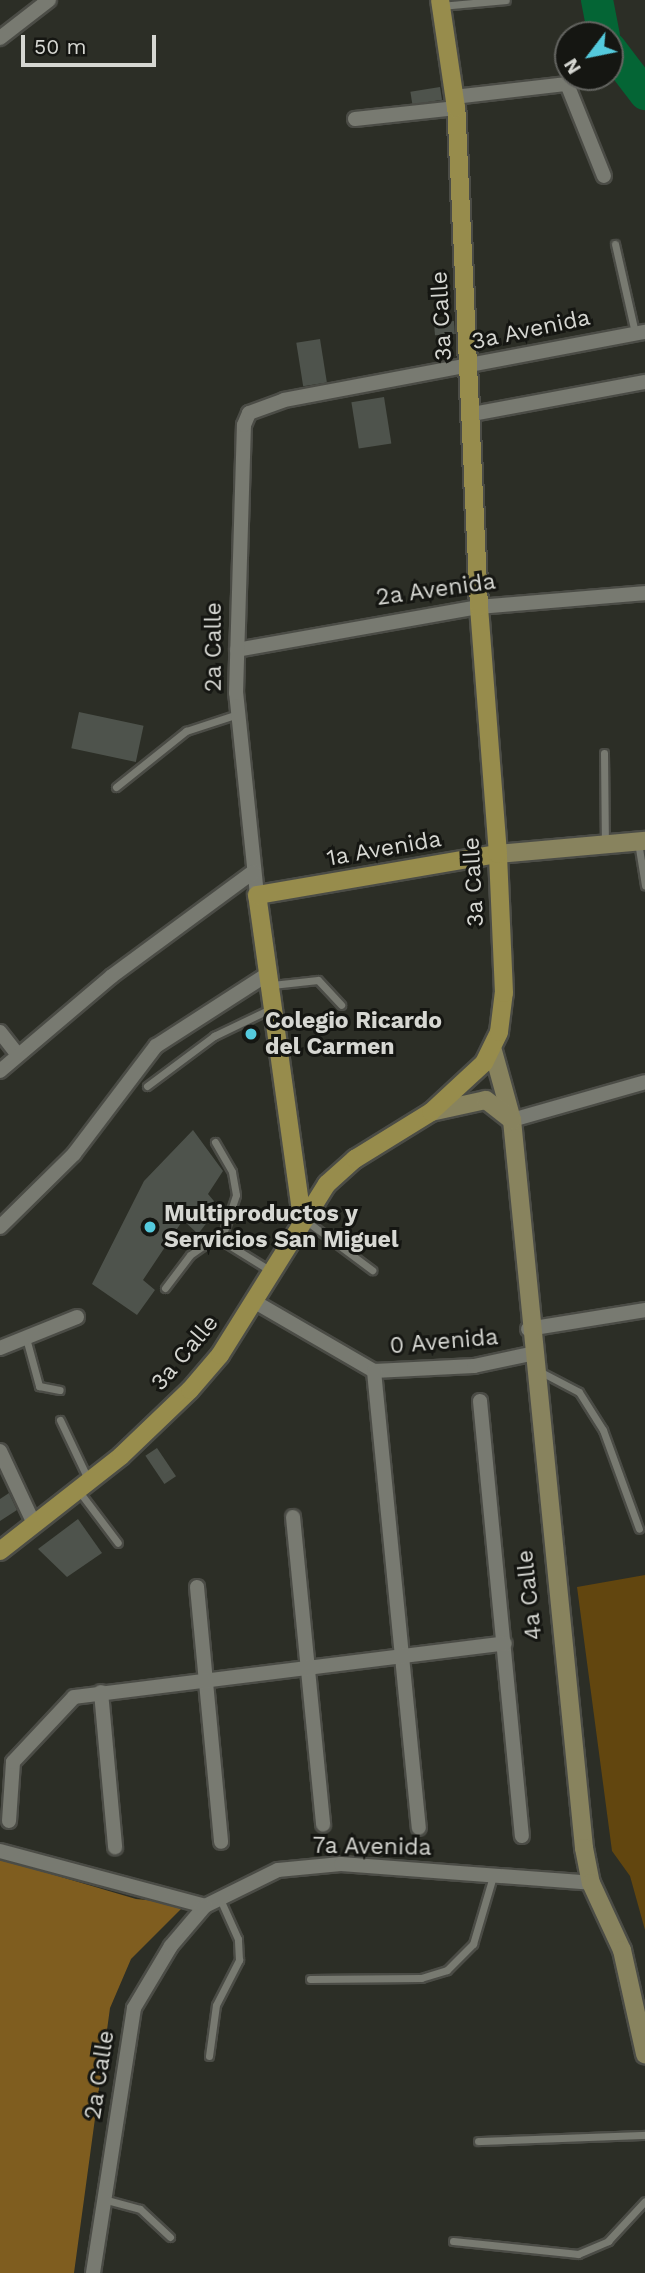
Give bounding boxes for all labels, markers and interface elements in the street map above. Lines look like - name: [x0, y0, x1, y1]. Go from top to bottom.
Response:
- scale bar: [24, 21, 159, 65]
- north arrow: [554, 21, 624, 91]
- text: 50 m: [34, 34, 86, 59]
- text: N: [559, 54, 586, 78]
- street label: 3a Calle: [426, 270, 458, 362]
- street label: 3a Avenida: [469, 304, 593, 356]
- street label: 2a Avenida: [374, 568, 498, 612]
- street label: 2a Calle: [200, 602, 228, 692]
- street label: 1a Avenida: [324, 825, 444, 873]
- street label: 3a Calle: [458, 836, 490, 928]
- place label: Colegio Ricardo del Carmen: [265, 1007, 442, 1061]
- marker: Colegio Ricardo del Carmen: [243, 1026, 259, 1042]
- place label: Multiproductos y Servicios San Miguel: [164, 1200, 398, 1254]
- marker: Multiproductos y Servicios San Miguel: [142, 1219, 158, 1235]
- street label: 3a Calle: [145, 1309, 225, 1397]
- street label: 0 Avenida: [388, 1323, 500, 1361]
- street label: 4a Calle: [512, 1548, 548, 1642]
- street label: 7a Avenida: [312, 1832, 432, 1862]
- street label: 2a Calle: [79, 2028, 121, 2122]

